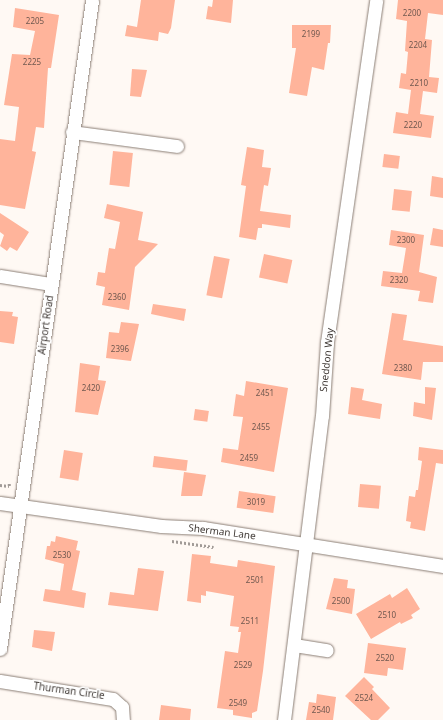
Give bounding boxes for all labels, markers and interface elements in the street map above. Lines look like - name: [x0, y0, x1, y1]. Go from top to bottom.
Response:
- house number: 2200: [403, 8, 421, 18]
- house number: 2205: [26, 16, 44, 26]
- house number: 2199: [302, 29, 320, 39]
- house number: 2204: [409, 40, 427, 50]
- house number: 2225: [23, 57, 41, 67]
- house number: 2210: [410, 78, 428, 88]
- house number: 2220: [404, 120, 422, 130]
- house number: 2300: [397, 235, 415, 245]
- house number: 2320: [390, 275, 408, 285]
- house number: 2360: [108, 292, 126, 302]
- street label: Airport Road: [36, 295, 56, 355]
- street label: Sneddon Way: [318, 327, 336, 393]
- house number: 2396: [111, 344, 129, 354]
- house number: 2380: [394, 363, 412, 373]
- house number: 2420: [82, 383, 100, 393]
- house number: 2451: [256, 388, 274, 398]
- house number: 2455: [252, 422, 270, 432]
- house number: 2459: [240, 453, 258, 463]
- house number: 3019: [247, 497, 265, 507]
- street label: Sherman Lane: [188, 522, 256, 542]
- house number: 2530: [53, 550, 71, 560]
- house number: 2501: [246, 575, 264, 585]
- house number: 2500: [332, 596, 350, 606]
- house number: 2510: [378, 610, 396, 620]
- house number: 2511: [241, 616, 259, 626]
- house number: 2520: [376, 653, 394, 663]
- house number: 2529: [234, 660, 252, 670]
- street label: Thurman Circle: [33, 680, 105, 702]
- house number: 2524: [355, 693, 373, 703]
- house number: 2549: [229, 698, 247, 708]
- house number: 2540: [312, 705, 330, 715]

